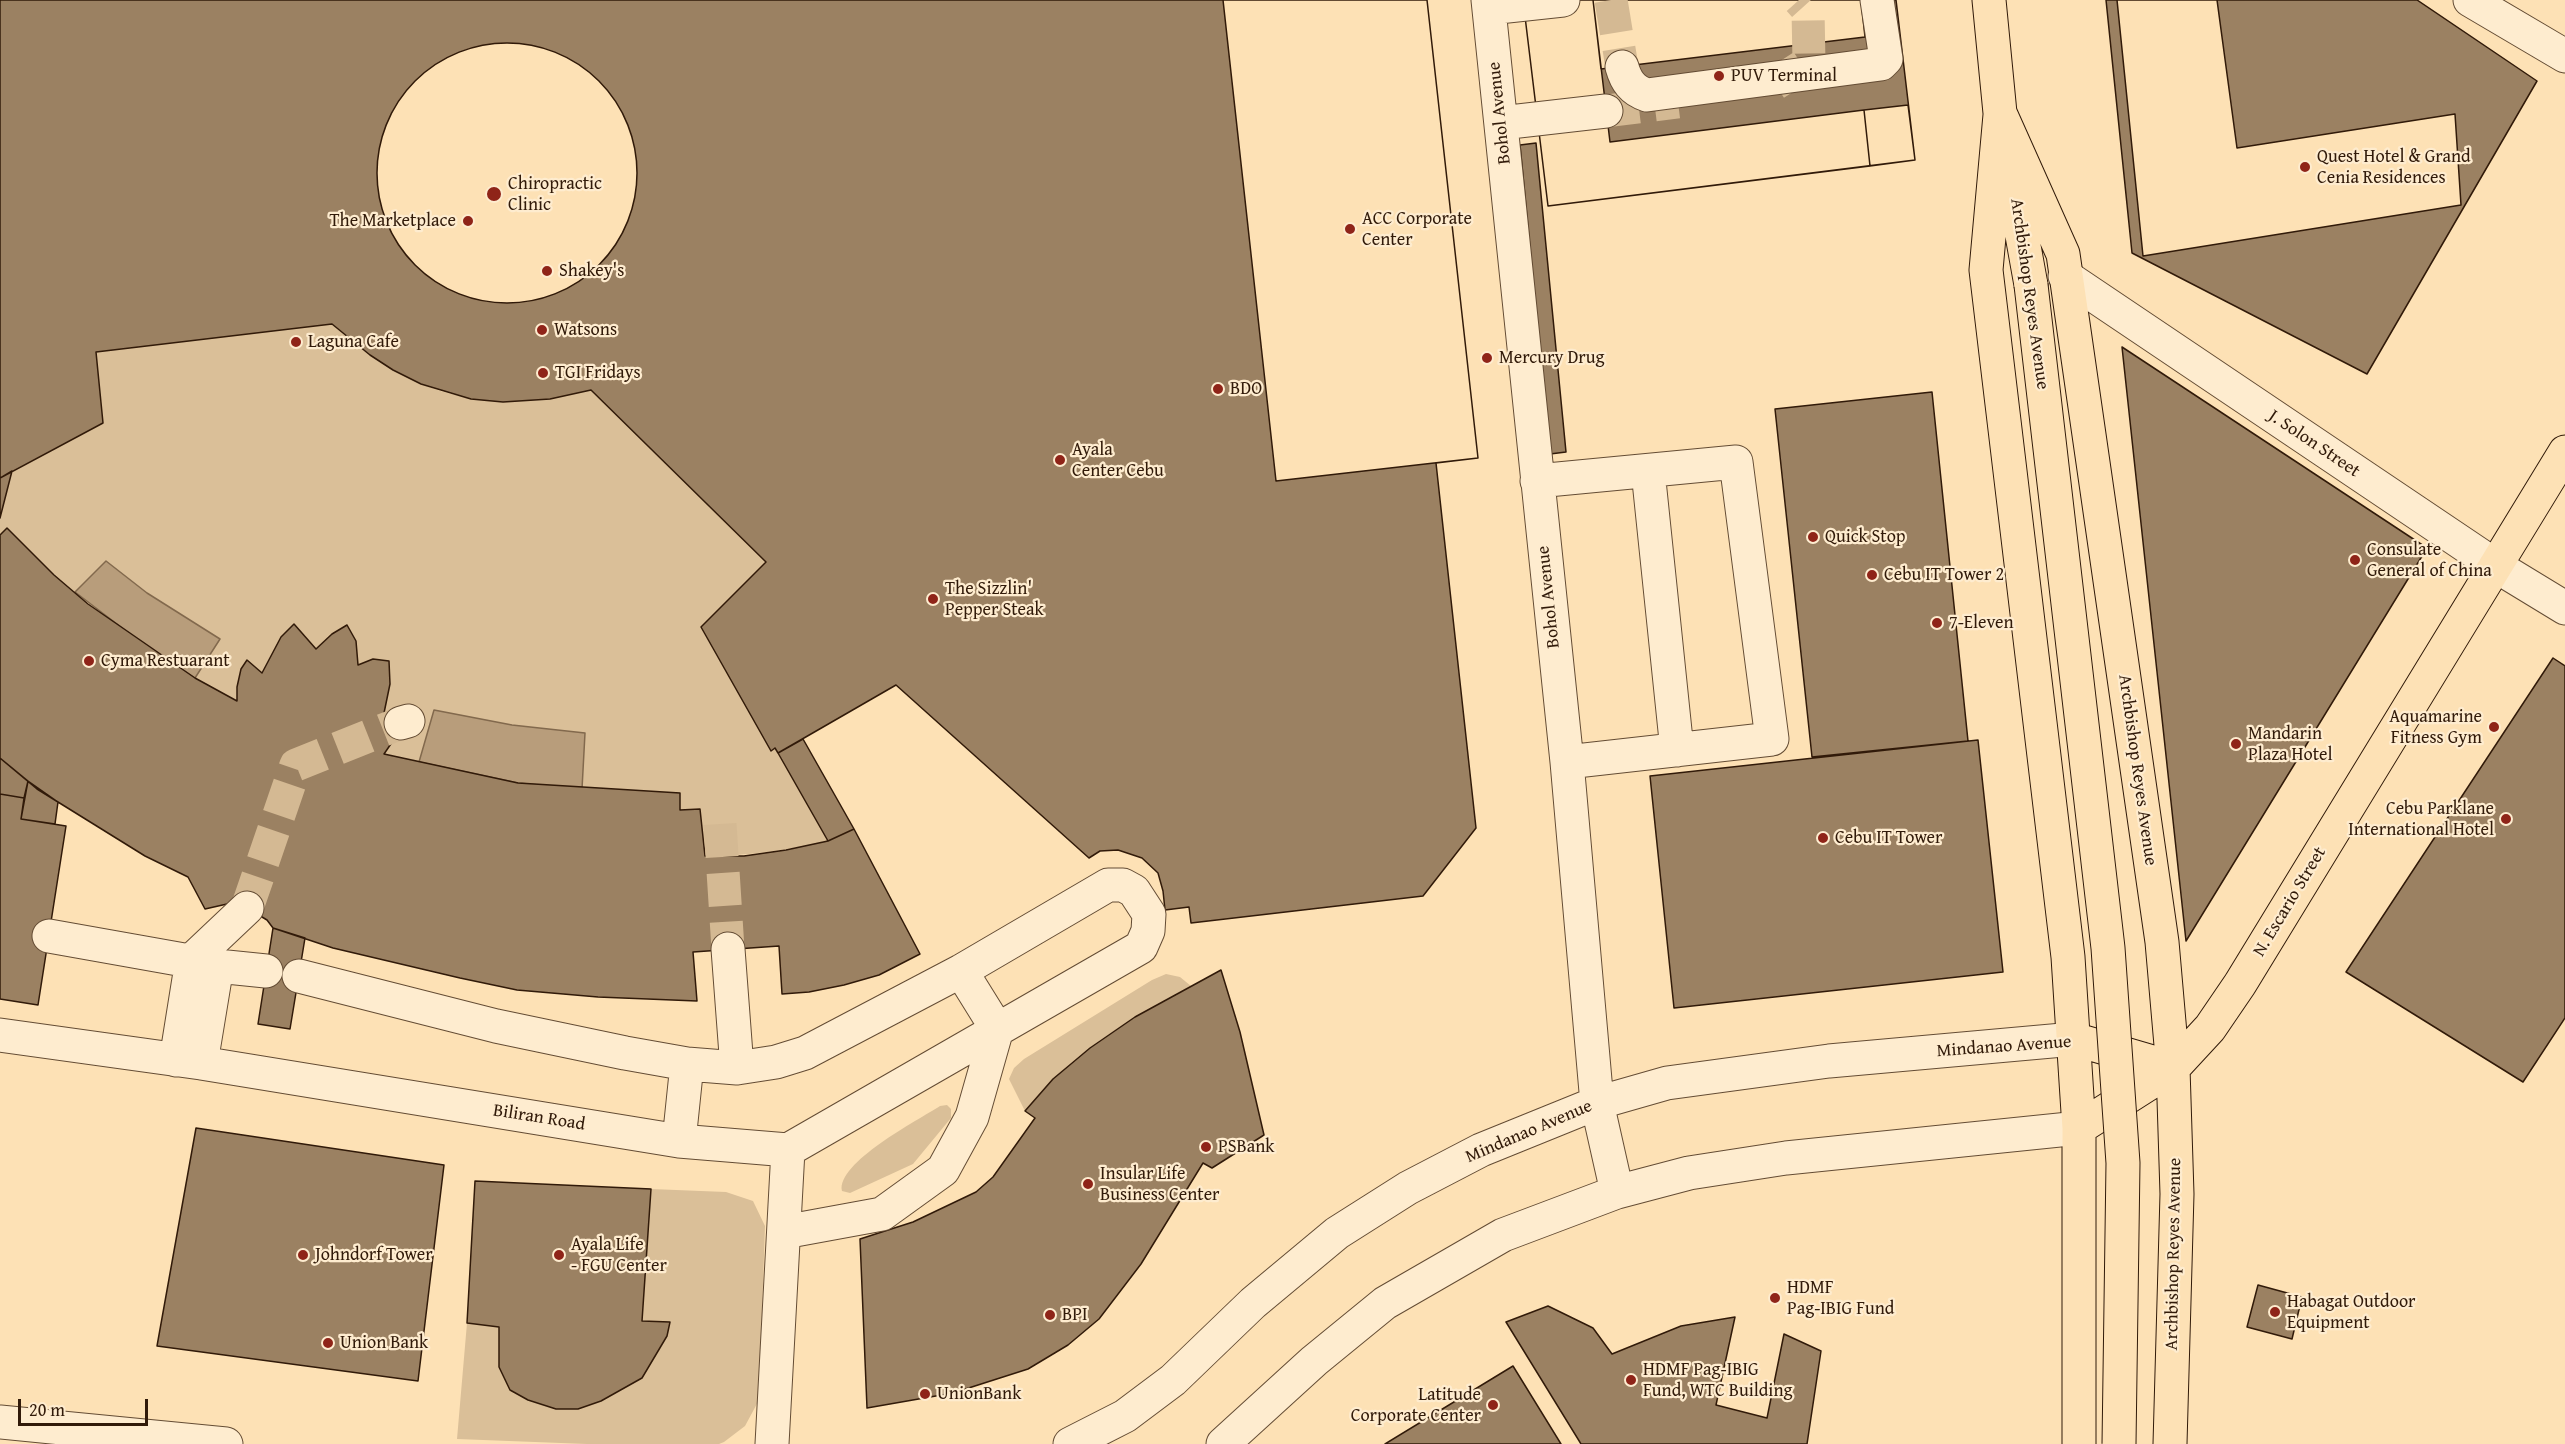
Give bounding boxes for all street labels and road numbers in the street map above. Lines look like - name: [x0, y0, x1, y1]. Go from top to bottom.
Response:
- street label: Bohol Avenue: [1484, 61, 1516, 165]
- street label: Archbishop Reyes Avenue: [2005, 197, 2053, 391]
- street label: J. Solon Street: [2264, 405, 2364, 483]
- street label: Bohol Avenue: [1533, 545, 1565, 649]
- street label: Archbishop Reyes Avenue: [2113, 673, 2161, 867]
- street label: N. Escario Street: [2249, 843, 2331, 961]
- street label: Mindanao Avenue: [1936, 1032, 2072, 1062]
- street label: Mindanao Avenue: [1463, 1096, 1595, 1168]
- street label: Biliran Road: [491, 1100, 587, 1136]
- street label: Archbishop Reyes Avenue: [2162, 1158, 2186, 1350]

